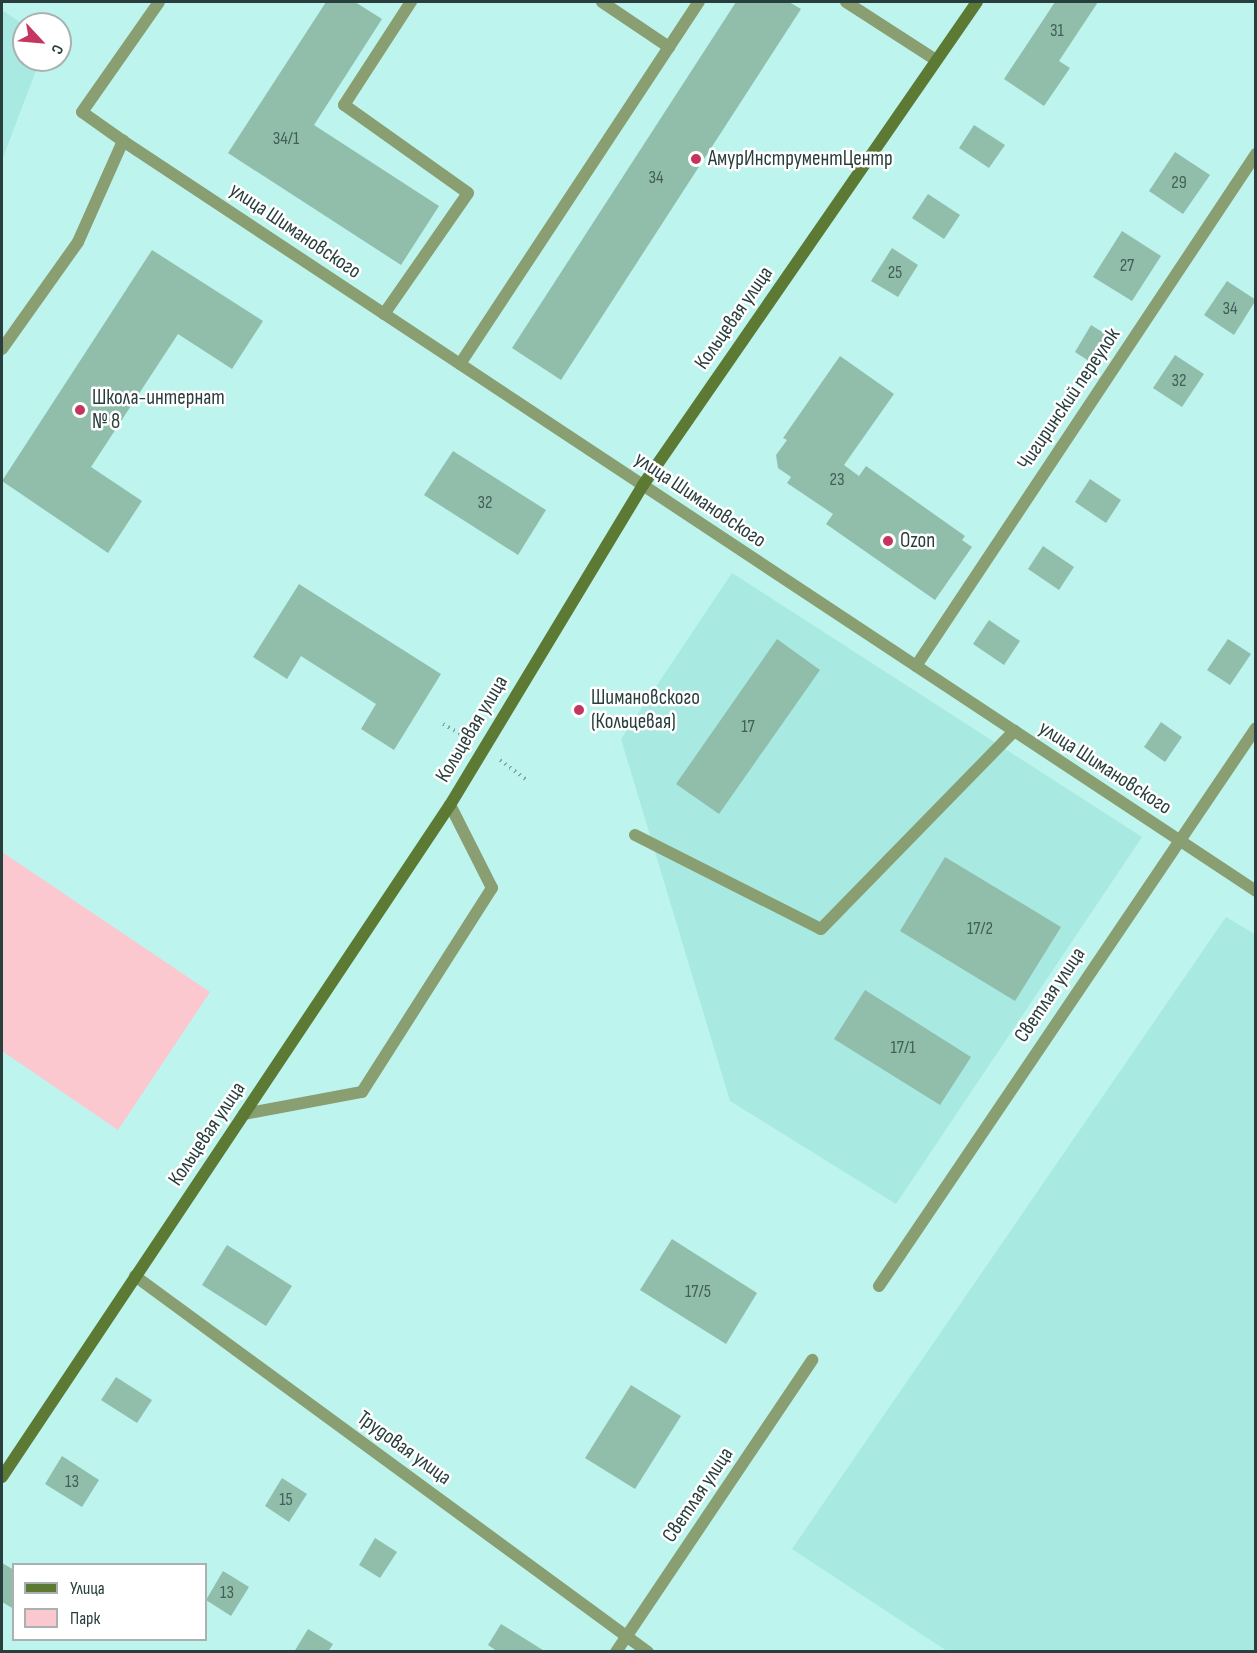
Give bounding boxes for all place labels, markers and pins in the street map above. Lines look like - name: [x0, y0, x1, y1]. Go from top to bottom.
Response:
- place label: АмурИнструментЦентр: [708, 146, 893, 172]
- marker: АмурИнструментЦентр: [689, 152, 703, 166]
- place label: Школа-интернат № 8: [92, 385, 225, 435]
- marker: Школа-интернат № 8: [73, 403, 87, 417]
- place label: Ozon: [900, 528, 935, 554]
- marker: Ozon: [881, 534, 895, 548]
- place label: Шимановского (Кольцевая): [591, 685, 700, 735]
- marker: Шимановского (Кольцевая): [572, 703, 586, 717]

